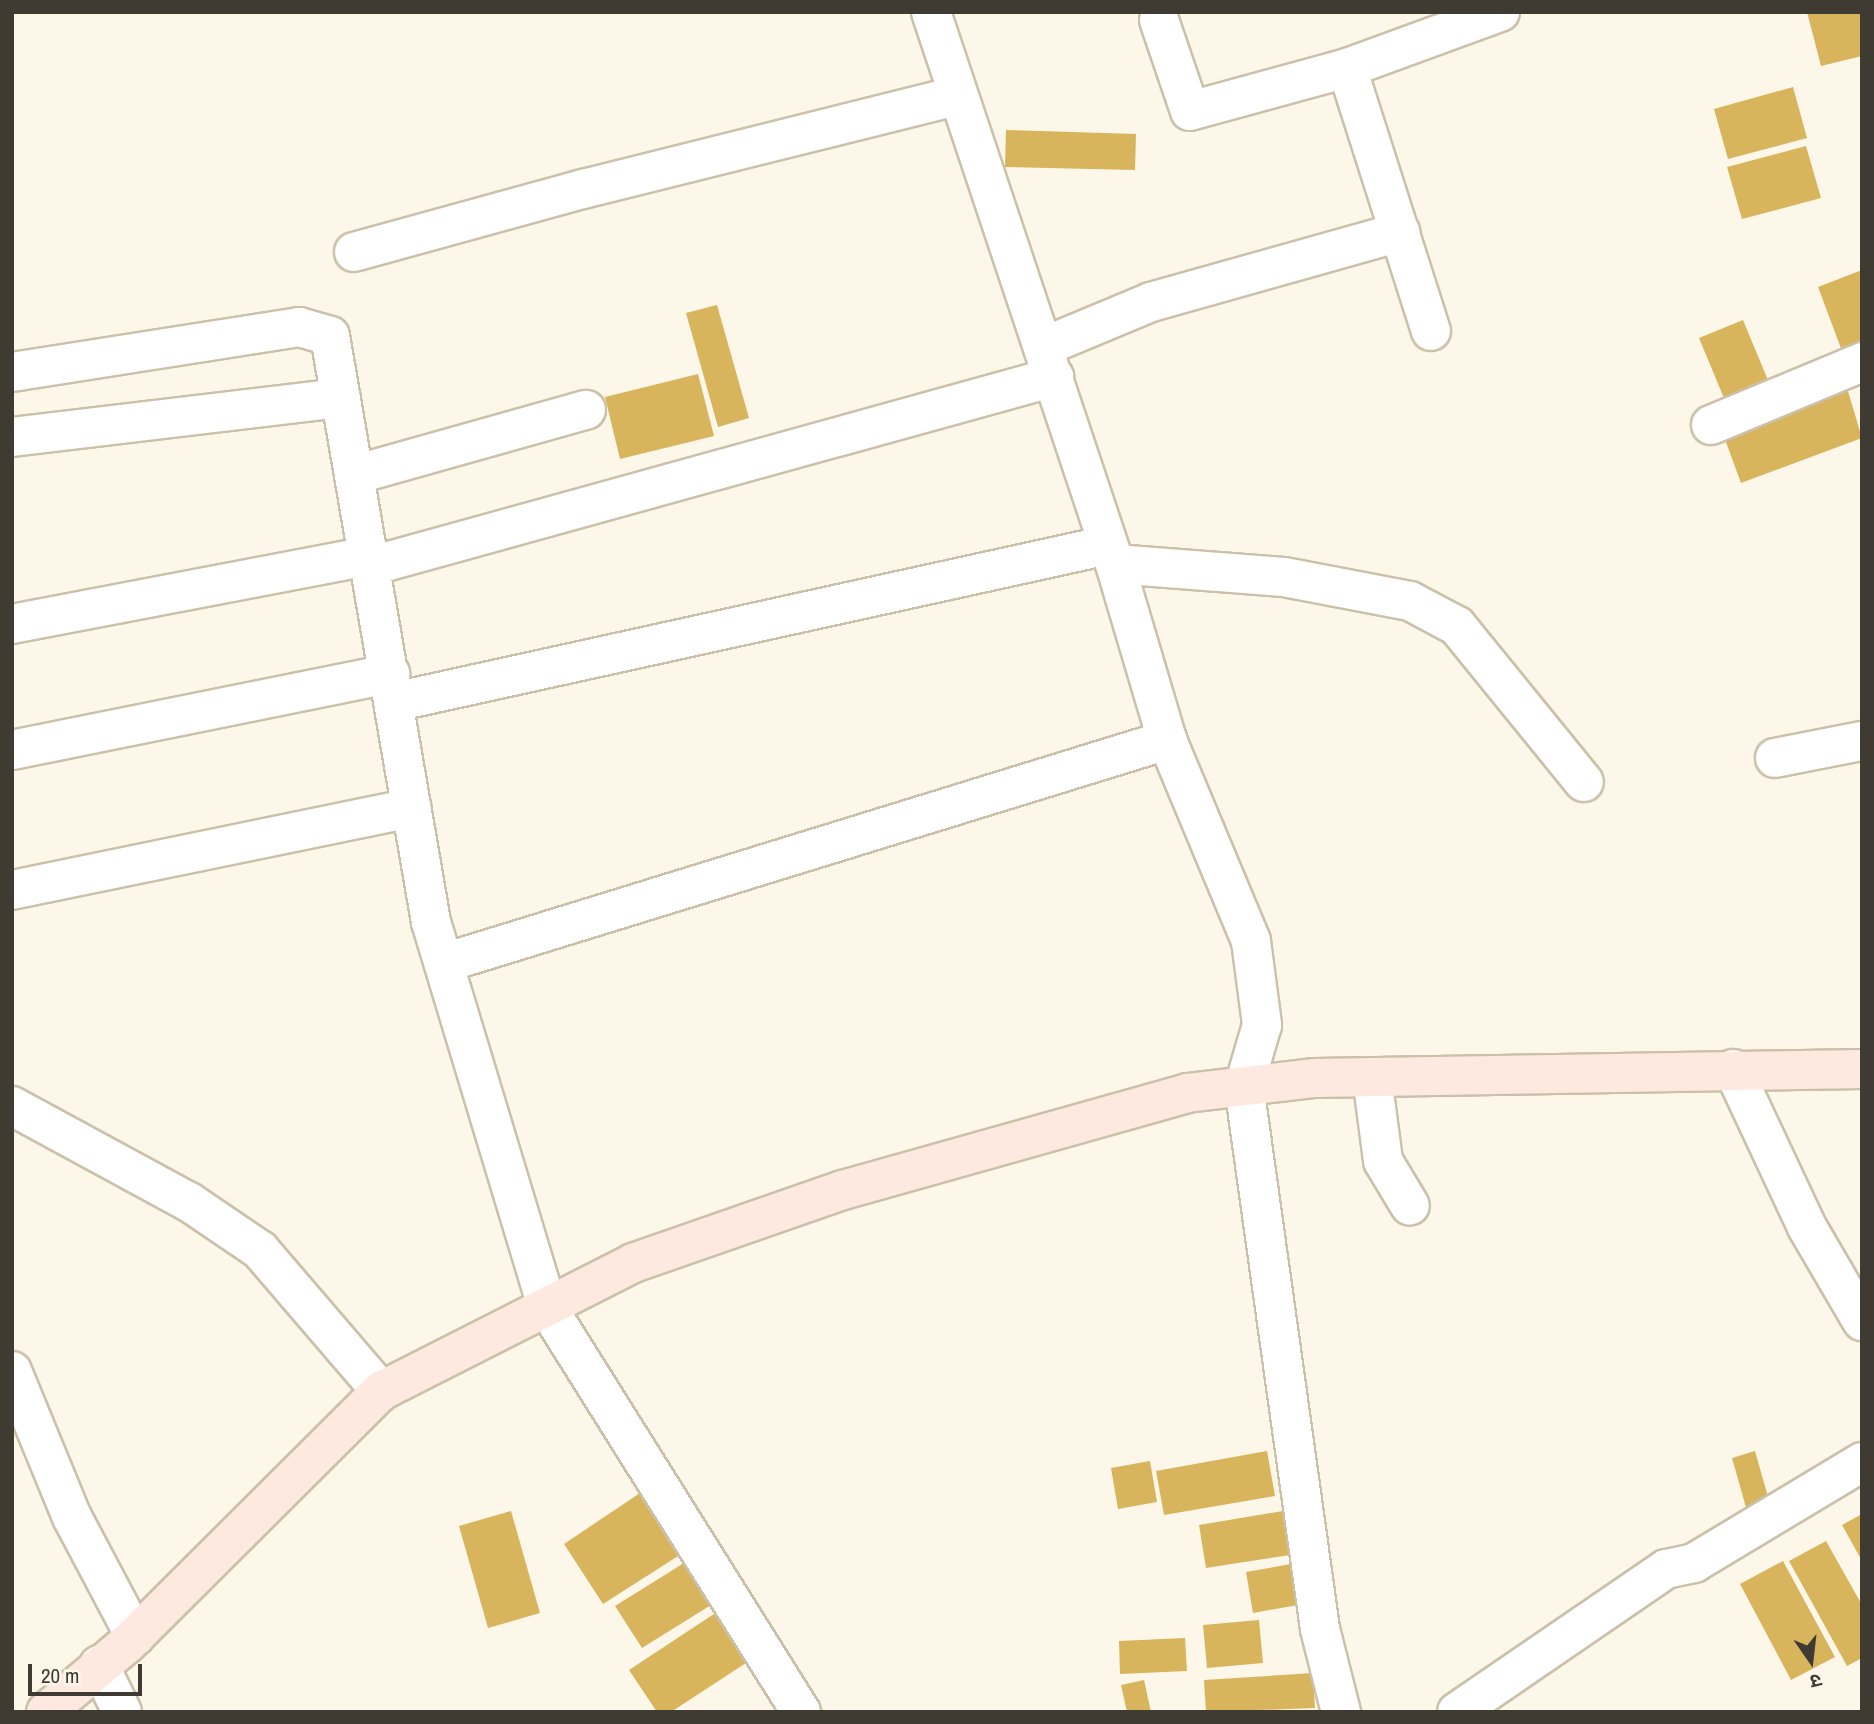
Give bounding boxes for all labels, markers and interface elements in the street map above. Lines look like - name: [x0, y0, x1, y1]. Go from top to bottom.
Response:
- north arrow: [1776, 1626, 1846, 1696]
- scale bar: [32, 1650, 145, 1694]
- text: 20 m: [41, 1661, 79, 1690]
- text: उ: [1808, 1667, 1825, 1695]

